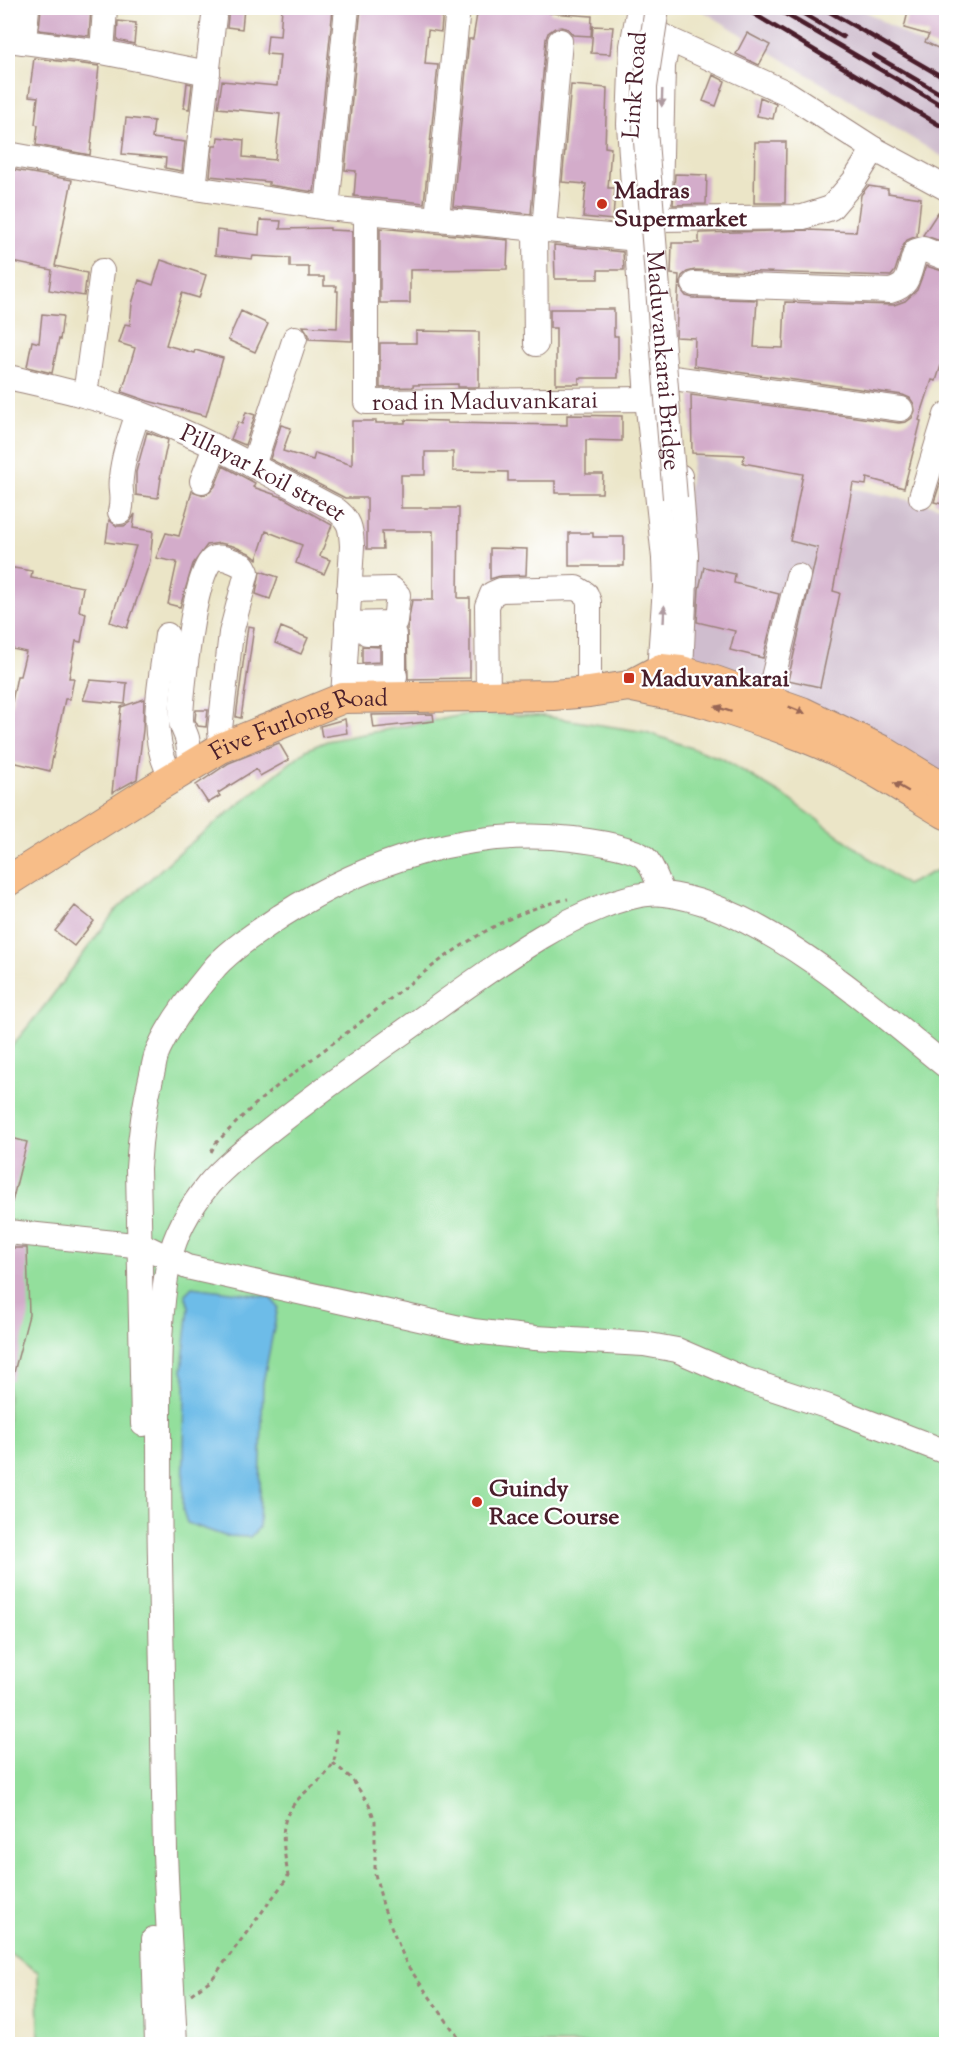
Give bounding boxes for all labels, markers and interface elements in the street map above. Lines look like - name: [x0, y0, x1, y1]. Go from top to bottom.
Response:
- street label: Link Road: [615, 30, 657, 140]
- one-way arrow: [657, 88, 667, 107]
- place label: Madras Supermarket: [614, 175, 748, 237]
- marker: Madras Supermarket: [595, 197, 609, 211]
- street label: Maduvankarai Bridge: [636, 249, 688, 472]
- street label: road in Maduvankarai: [372, 385, 598, 421]
- street label: Pillayar koil street: [174, 417, 353, 530]
- one-way arrow: [659, 604, 668, 623]
- place label: Maduvankarai: [641, 663, 790, 697]
- marker: Maduvankarai: [622, 671, 636, 685]
- street label: Five Furlong Road: [204, 681, 389, 770]
- one-way arrow: [714, 703, 732, 713]
- one-way arrow: [788, 705, 806, 715]
- one-way arrow: [892, 782, 909, 792]
- place label: Guindy Race Course: [489, 1473, 619, 1535]
- marker: Guindy Race Course: [470, 1495, 484, 1509]

